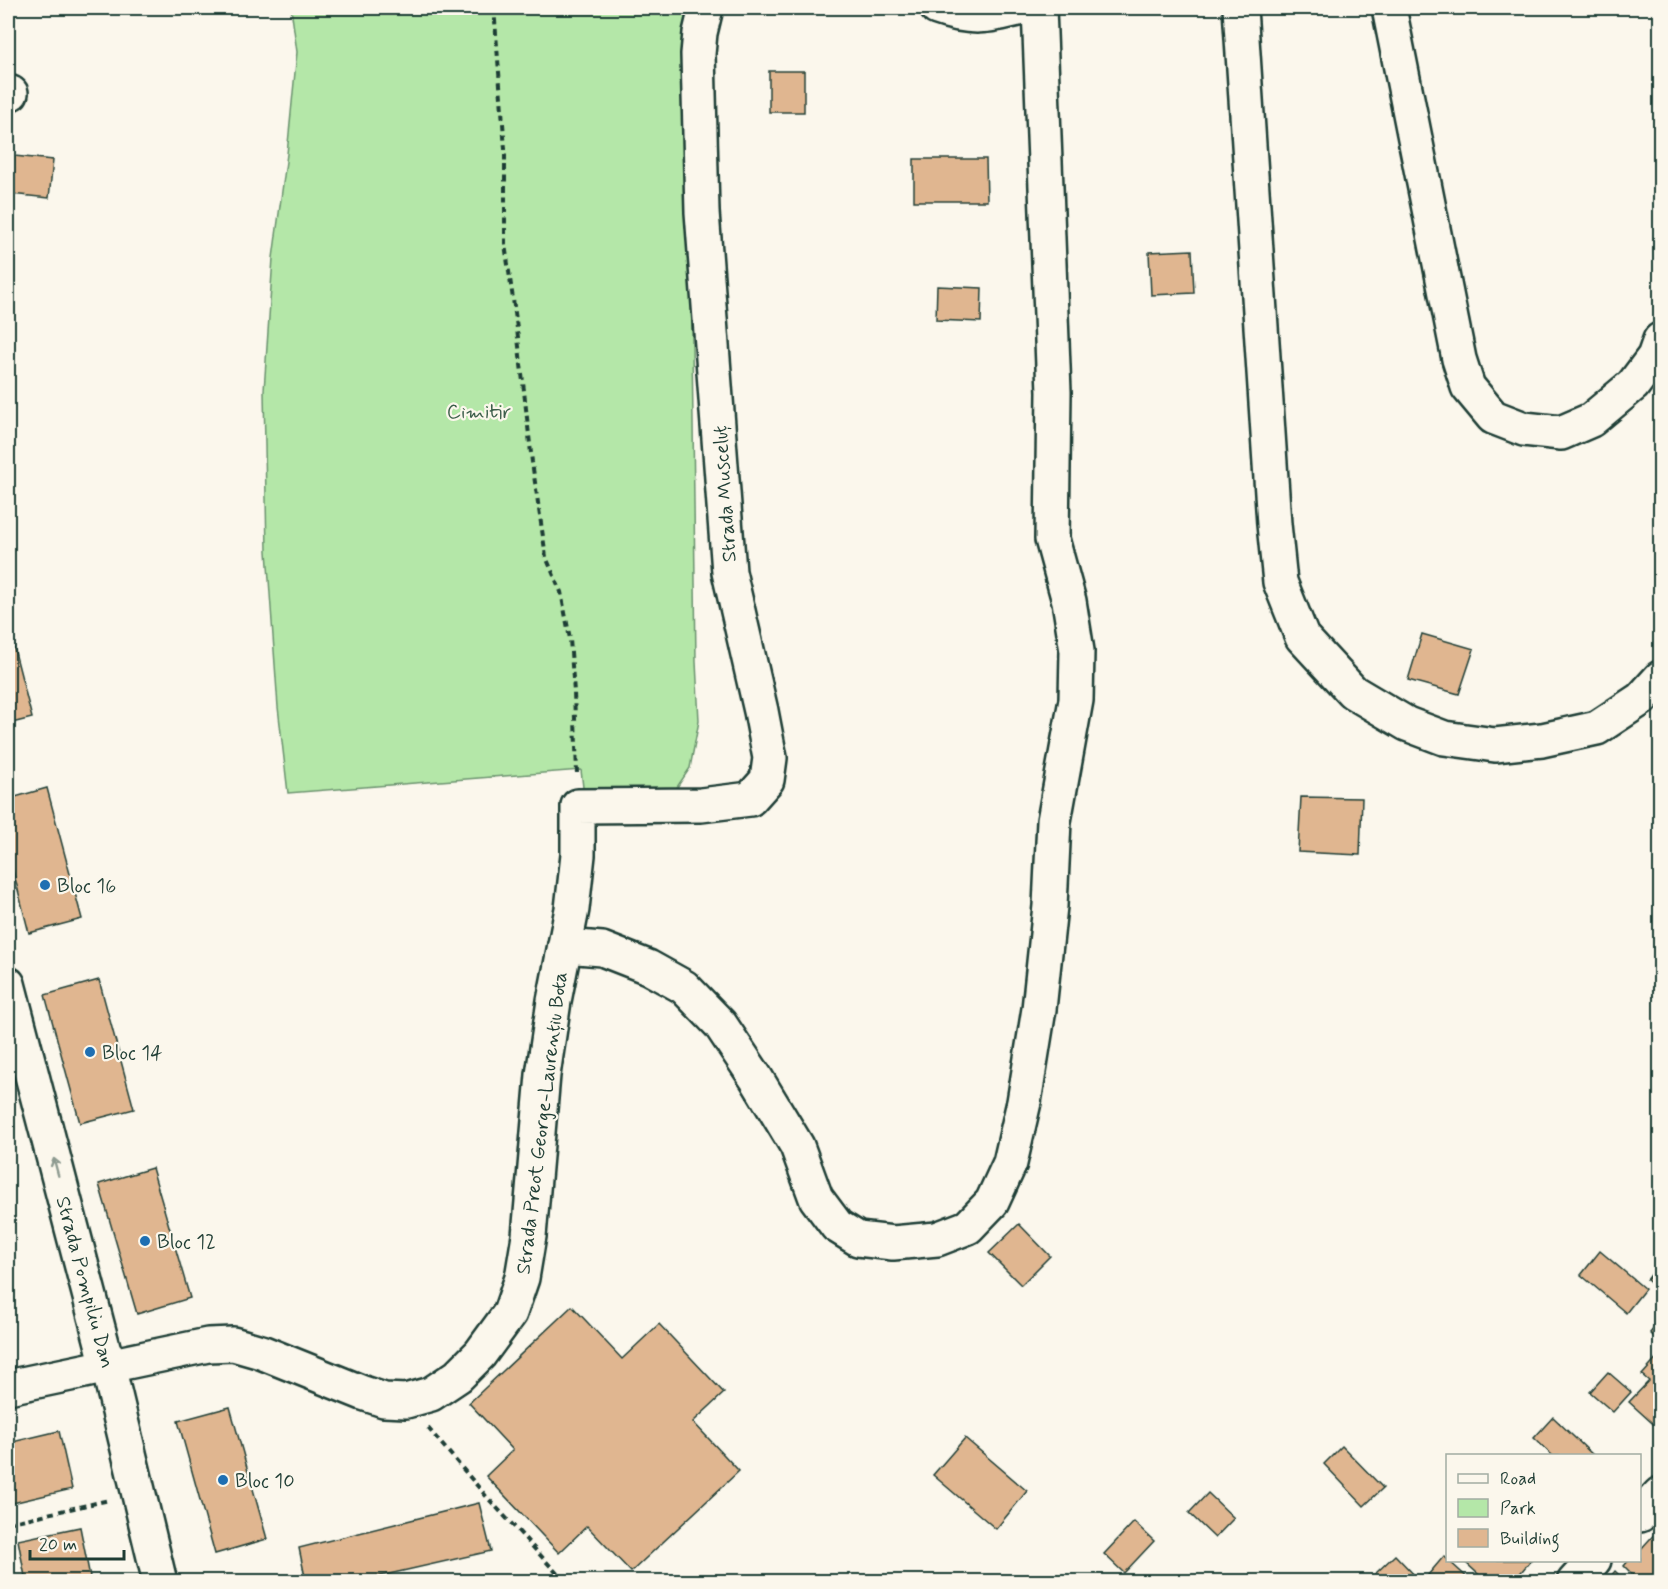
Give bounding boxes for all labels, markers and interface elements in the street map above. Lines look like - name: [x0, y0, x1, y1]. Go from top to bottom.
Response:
- park label: Cimitir: [447, 399, 511, 426]
- street label: Strada Musceluț: [707, 424, 744, 563]
- place label: Bloc 16: [57, 873, 116, 900]
- marker: Bloc 16: [38, 878, 52, 892]
- street label: Strada Preot George-Laurențiu Bota: [511, 970, 574, 1276]
- place label: Bloc 14: [102, 1040, 162, 1067]
- marker: Bloc 14: [83, 1045, 97, 1059]
- one-way arrow: [49, 1158, 61, 1177]
- street label: Strada Pompiliu Dan: [49, 1194, 120, 1371]
- place label: Bloc 12: [157, 1229, 216, 1256]
- marker: Bloc 12: [138, 1234, 152, 1248]
- legend: [1446, 1454, 1641, 1562]
- text: Road: [1500, 1467, 1536, 1491]
- place label: Bloc 10: [235, 1468, 295, 1495]
- marker: Bloc 10: [216, 1473, 230, 1487]
- text: Park: [1500, 1497, 1536, 1521]
- scale bar: [30, 1523, 124, 1561]
- text: Building: [1500, 1527, 1560, 1553]
- text: 20 m: [39, 1533, 77, 1557]

